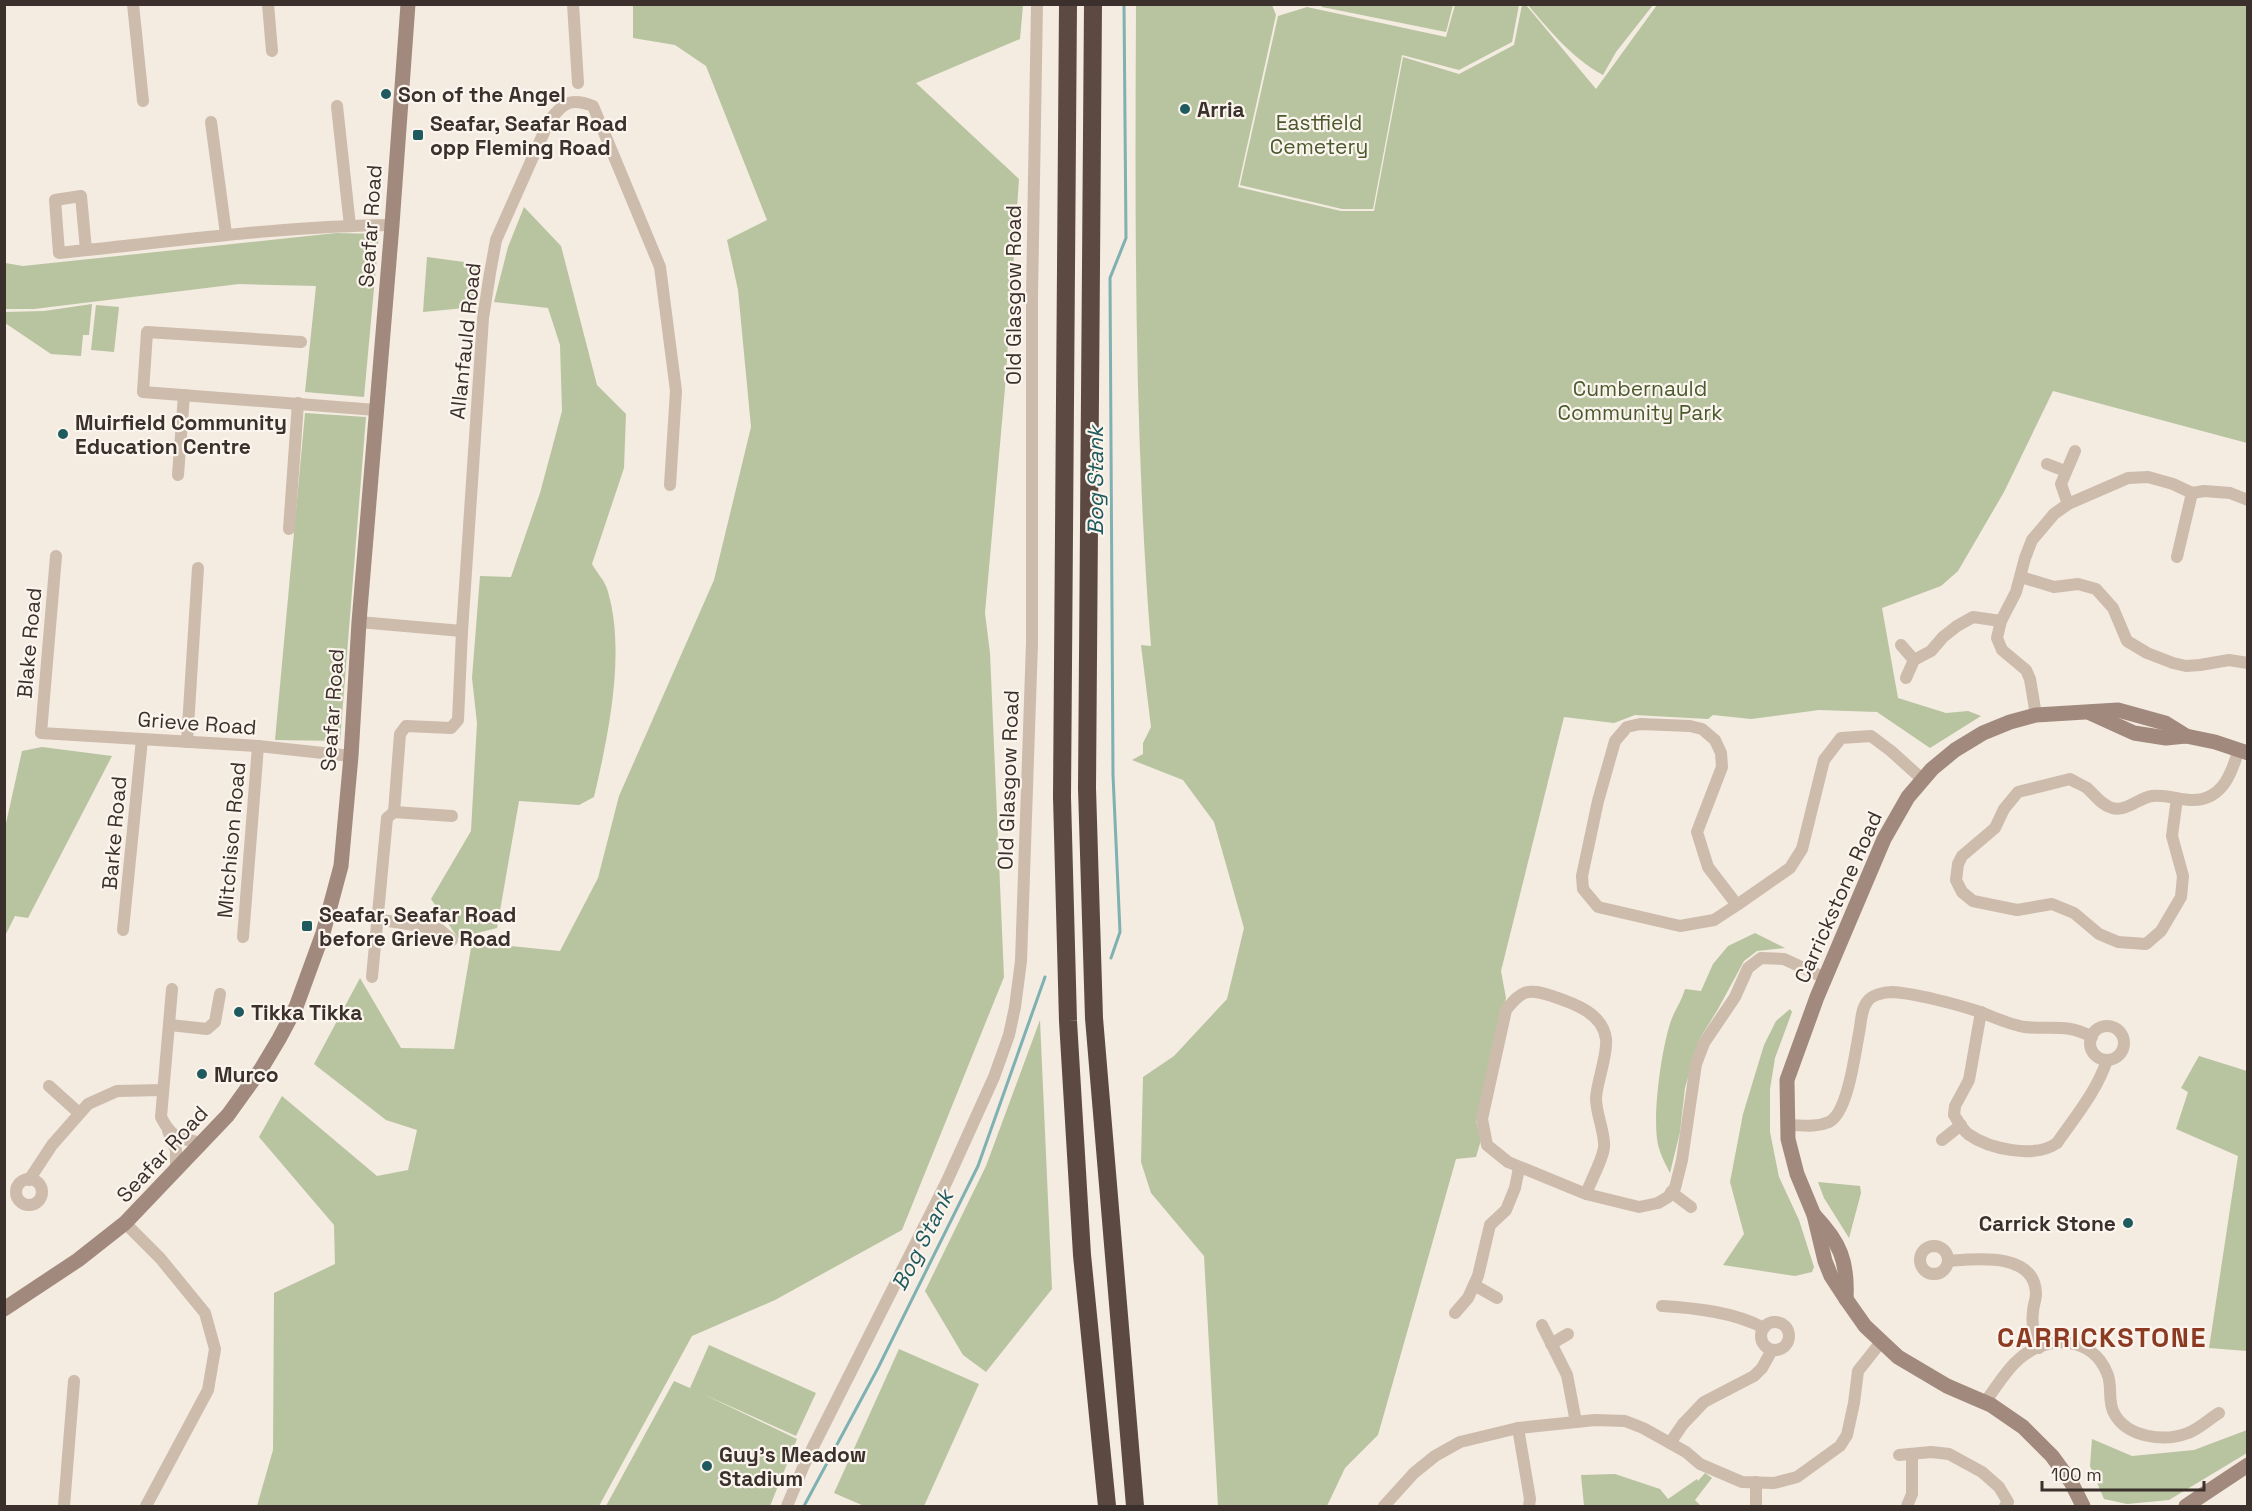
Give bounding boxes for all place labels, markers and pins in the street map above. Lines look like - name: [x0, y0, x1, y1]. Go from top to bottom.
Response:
- place label: Son of the Angel: [398, 81, 566, 108]
- marker: Son of the Angel: [379, 87, 393, 101]
- place label: Arria: [1197, 96, 1245, 123]
- marker: Arria: [1178, 102, 1192, 116]
- place label: Seafar, Seafar Road opp Fleming Road: [430, 110, 627, 161]
- marker: Seafar, Seafar Road opp Fleming Road: [411, 128, 425, 142]
- place label: Muirfield Community Education Centre: [75, 409, 287, 460]
- marker: Muirfield Community Education Centre: [56, 427, 70, 441]
- place label: Seafar, Seafar Road before Grieve Road: [319, 901, 516, 952]
- marker: Seafar, Seafar Road before Grieve Road: [300, 919, 314, 933]
- place label: Tikka Tikka: [251, 999, 362, 1026]
- marker: Tikka Tikka: [232, 1005, 246, 1019]
- place label: Murco: [214, 1061, 279, 1088]
- marker: Murco: [195, 1067, 209, 1081]
- place label: Carrick Stone: [1979, 1210, 2116, 1237]
- marker: Carrick Stone: [2121, 1216, 2135, 1230]
- place label: Guy's Meadow Stadium: [719, 1441, 866, 1492]
- marker: Guy's Meadow Stadium: [700, 1459, 714, 1473]

